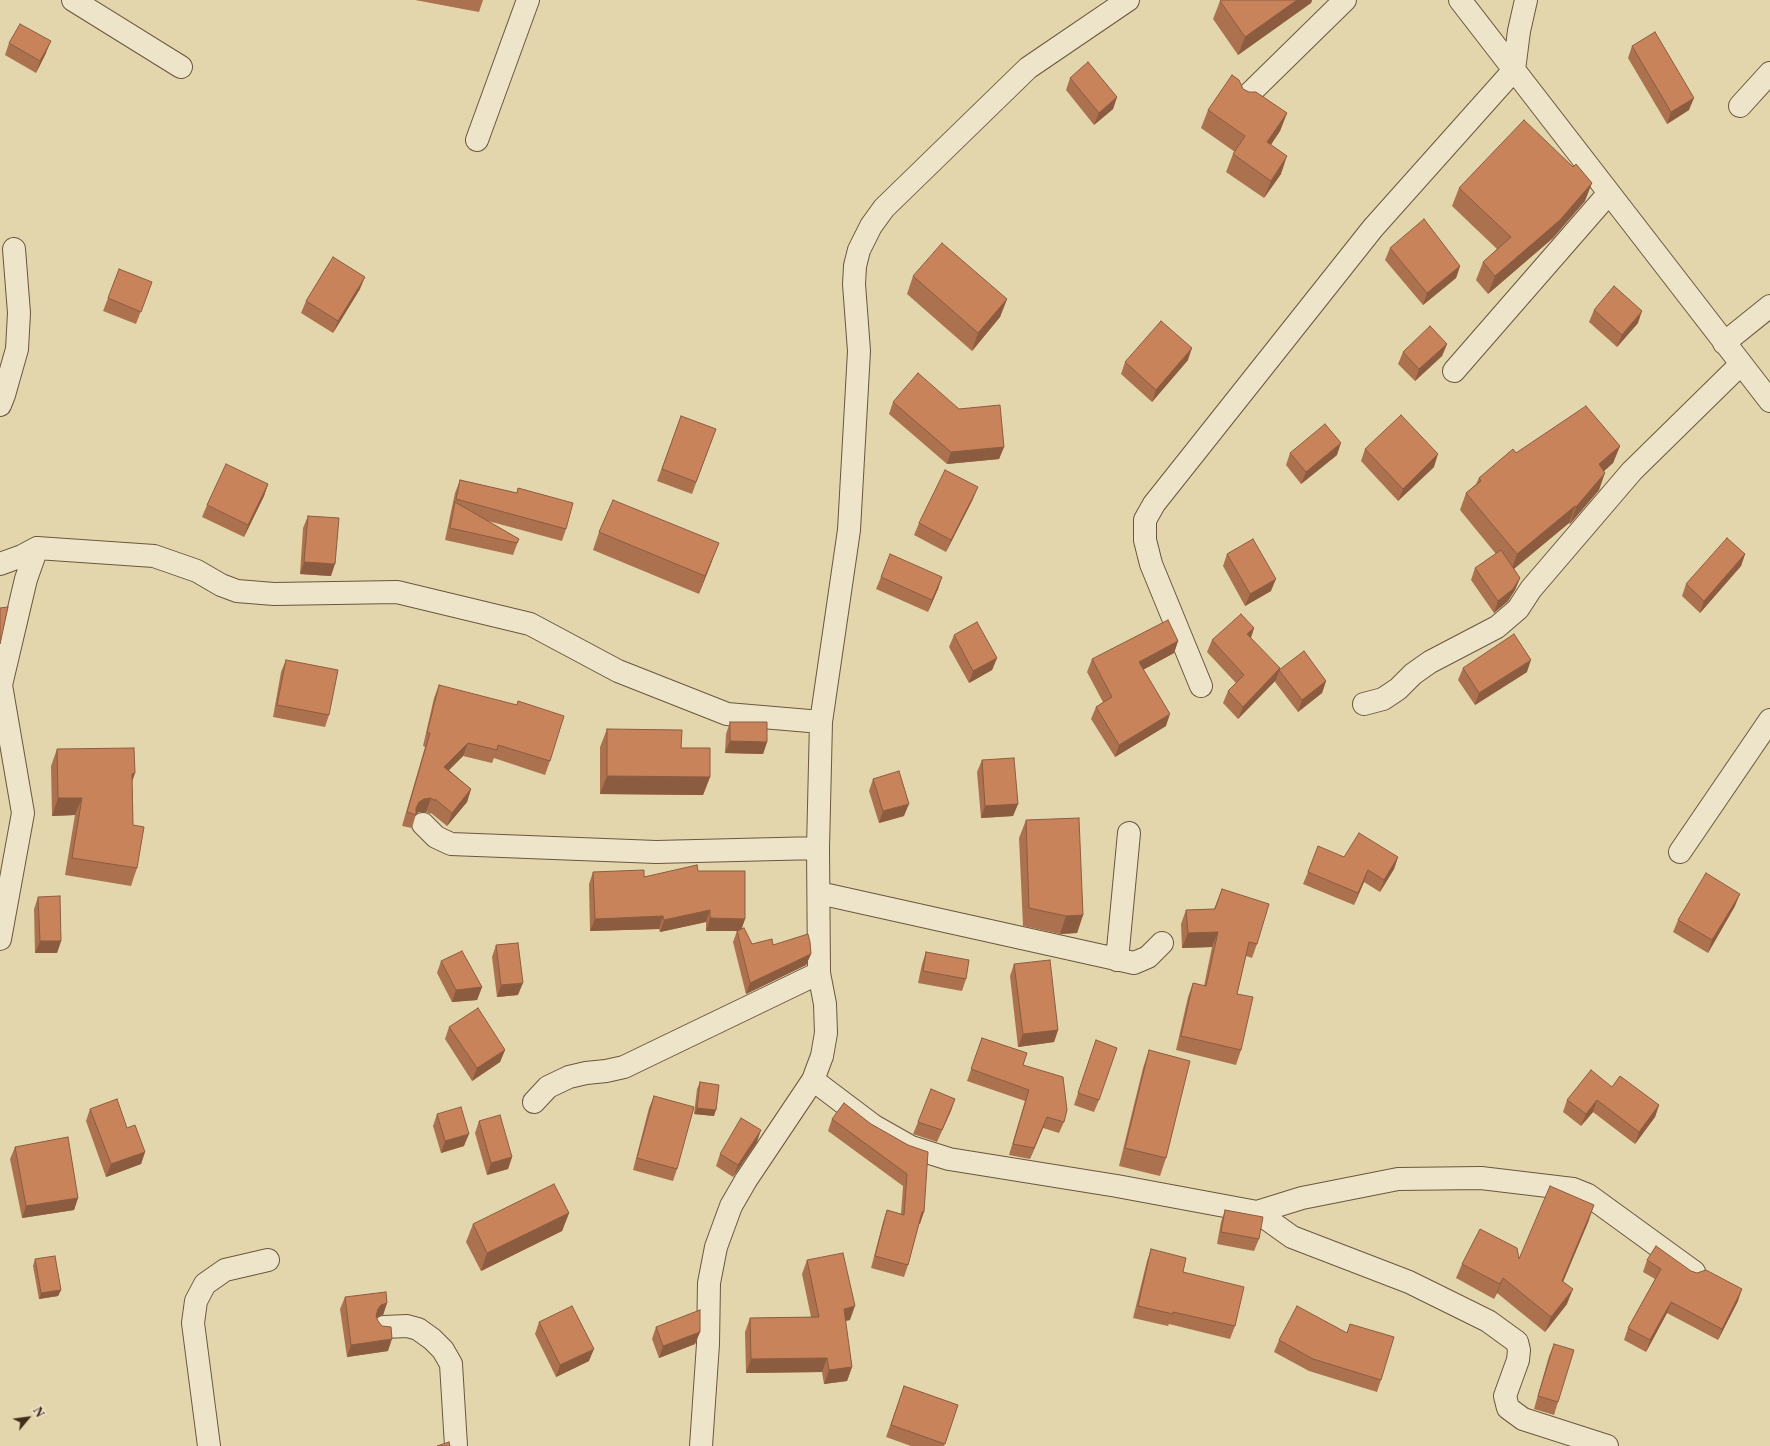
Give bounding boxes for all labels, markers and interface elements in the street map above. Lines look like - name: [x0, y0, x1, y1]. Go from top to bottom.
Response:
- north arrow: [8, 1398, 48, 1438]
- text: N: [30, 1405, 47, 1420]

